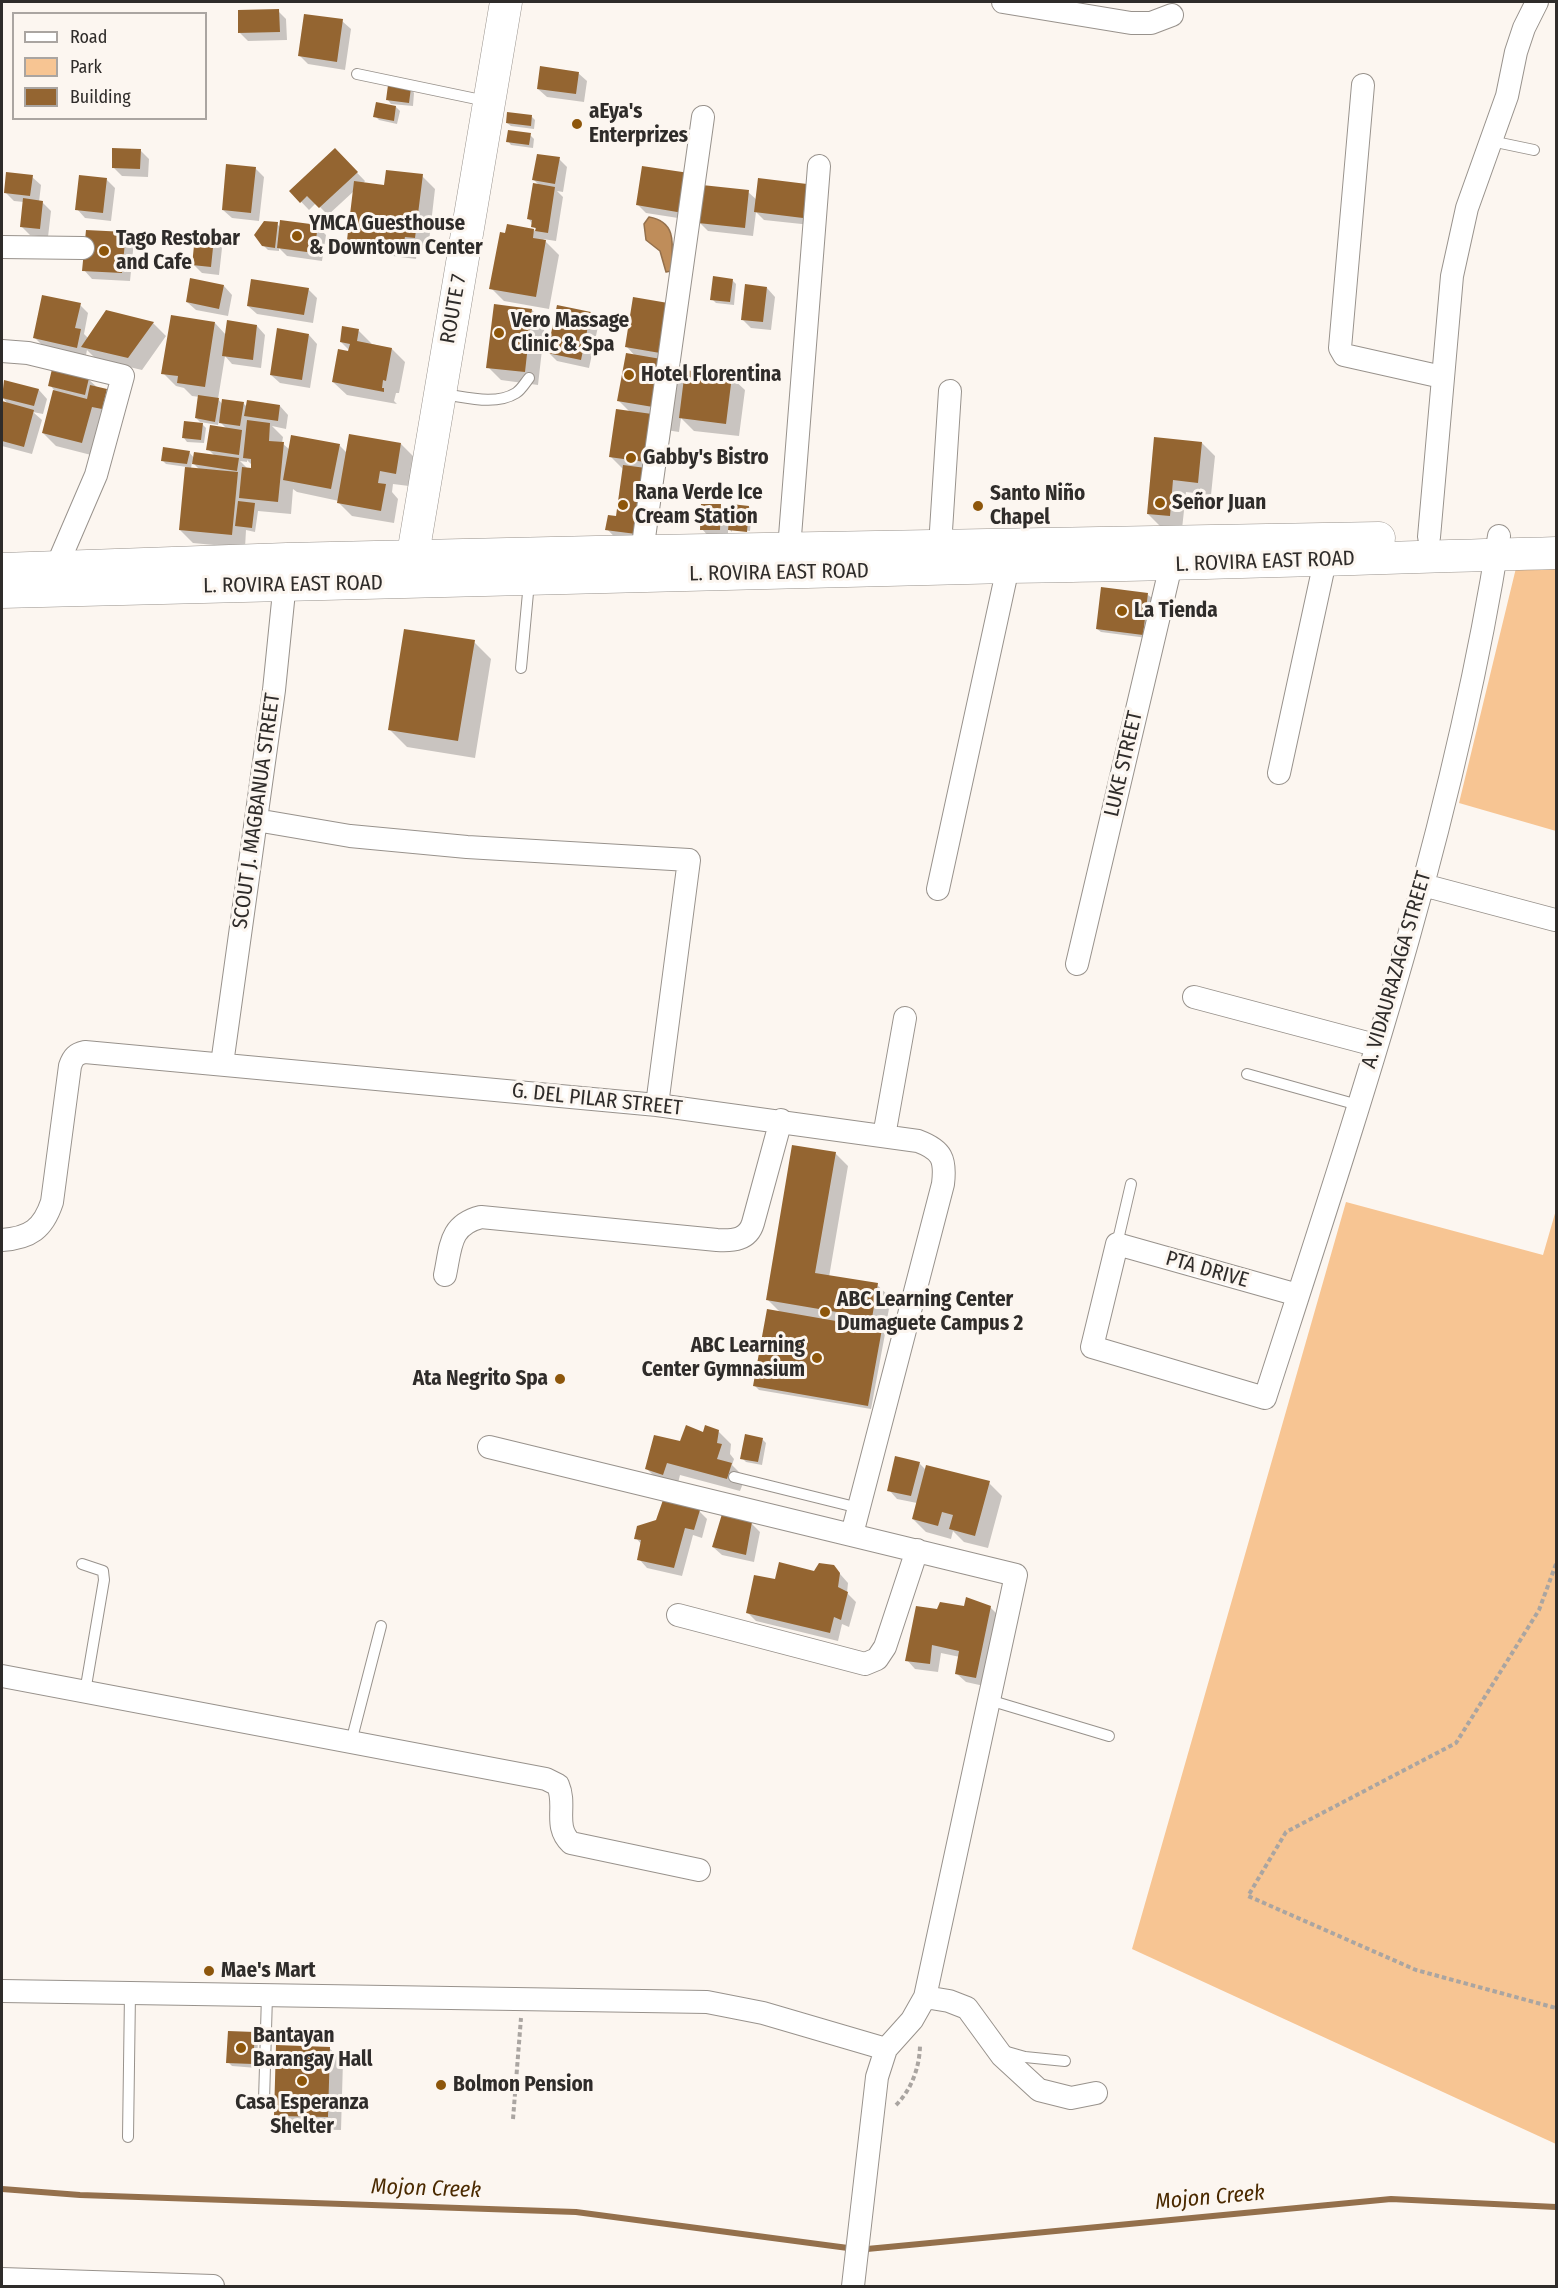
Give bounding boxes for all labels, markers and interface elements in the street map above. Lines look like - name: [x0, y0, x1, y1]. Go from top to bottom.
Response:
- legend: [12, 12, 207, 120]
- text: Road: [70, 26, 107, 48]
- text: Park: [70, 56, 102, 78]
- text: Building: [70, 86, 131, 108]
- place label: aEya's Enterprizes: [589, 99, 688, 149]
- marker: aEya's Enterprizes: [570, 117, 584, 131]
- place label: YMCA Guesthouse & Downtown Center: [309, 211, 483, 261]
- place label: Tago Restobar and Cafe: [116, 226, 240, 276]
- marker: YMCA Guesthouse & Downtown Center: [290, 229, 304, 243]
- marker: Tago Restobar and Cafe: [97, 244, 111, 258]
- street label: ROUTE 7: [436, 272, 472, 346]
- place label: Vero Massage Clinic & Spa: [511, 308, 629, 358]
- marker: Vero Massage Clinic & Spa: [492, 326, 506, 340]
- place label: Hotel Florentina: [641, 362, 782, 388]
- marker: Hotel Florentina: [622, 368, 636, 382]
- place label: Gabby's Bistro: [643, 445, 769, 471]
- marker: Gabby's Bistro: [624, 451, 638, 465]
- place label: Rana Verde Ice Cream Station: [635, 480, 763, 530]
- place label: Santo Niño Chapel: [990, 481, 1085, 531]
- place label: Señor Juan: [1172, 490, 1266, 516]
- marker: Señor Juan: [1153, 496, 1167, 510]
- marker: Rana Verde Ice Cream Station: [616, 498, 630, 512]
- marker: Santo Niño Chapel: [971, 499, 985, 513]
- street label: L. ROVIRA EAST ROAD: [1175, 546, 1355, 578]
- street label: L. ROVIRA EAST ROAD: [689, 559, 869, 587]
- street label: L. ROVIRA EAST ROAD: [203, 571, 383, 599]
- place label: La Tienda: [1134, 598, 1218, 624]
- marker: La Tienda: [1115, 604, 1129, 618]
- street label: SCOUT J. MAGBANUA STREET: [228, 692, 286, 930]
- street label: LUKE STREET: [1100, 709, 1148, 819]
- street label: A. VIDAURAZAGA STREET: [1357, 869, 1437, 1071]
- street label: G. DEL PILAR STREET: [510, 1079, 684, 1121]
- street label: PTA DRIVE: [1163, 1246, 1251, 1294]
- place label: ABC Learning Center Dumaguete Campus 2: [837, 1287, 1023, 1337]
- marker: ABC Learning Center Dumaguete Campus 2: [818, 1305, 832, 1319]
- place label: ABC Learning Center Gymnasium: [642, 1333, 805, 1383]
- marker: ABC Learning Center Gymnasium: [810, 1351, 824, 1365]
- place label: Ata Negrito Spa: [413, 1366, 548, 1392]
- marker: Ata Negrito Spa: [553, 1372, 567, 1386]
- place label: Mae's Mart: [221, 1958, 316, 1984]
- marker: Mae's Mart: [202, 1964, 216, 1978]
- place label: Bantayan Barangay Hall: [253, 2023, 372, 2073]
- marker: Bantayan Barangay Hall: [234, 2041, 248, 2055]
- place label: Bolmon Pension: [453, 2072, 594, 2098]
- marker: Casa Esperanza Shelter: [295, 2074, 309, 2088]
- marker: Bolmon Pension: [434, 2078, 448, 2092]
- place label: Casa Esperanza Shelter: [235, 2090, 369, 2140]
- water label: Mojon Creek: [370, 2174, 482, 2204]
- water label: Mojon Creek: [1154, 2180, 1266, 2216]

